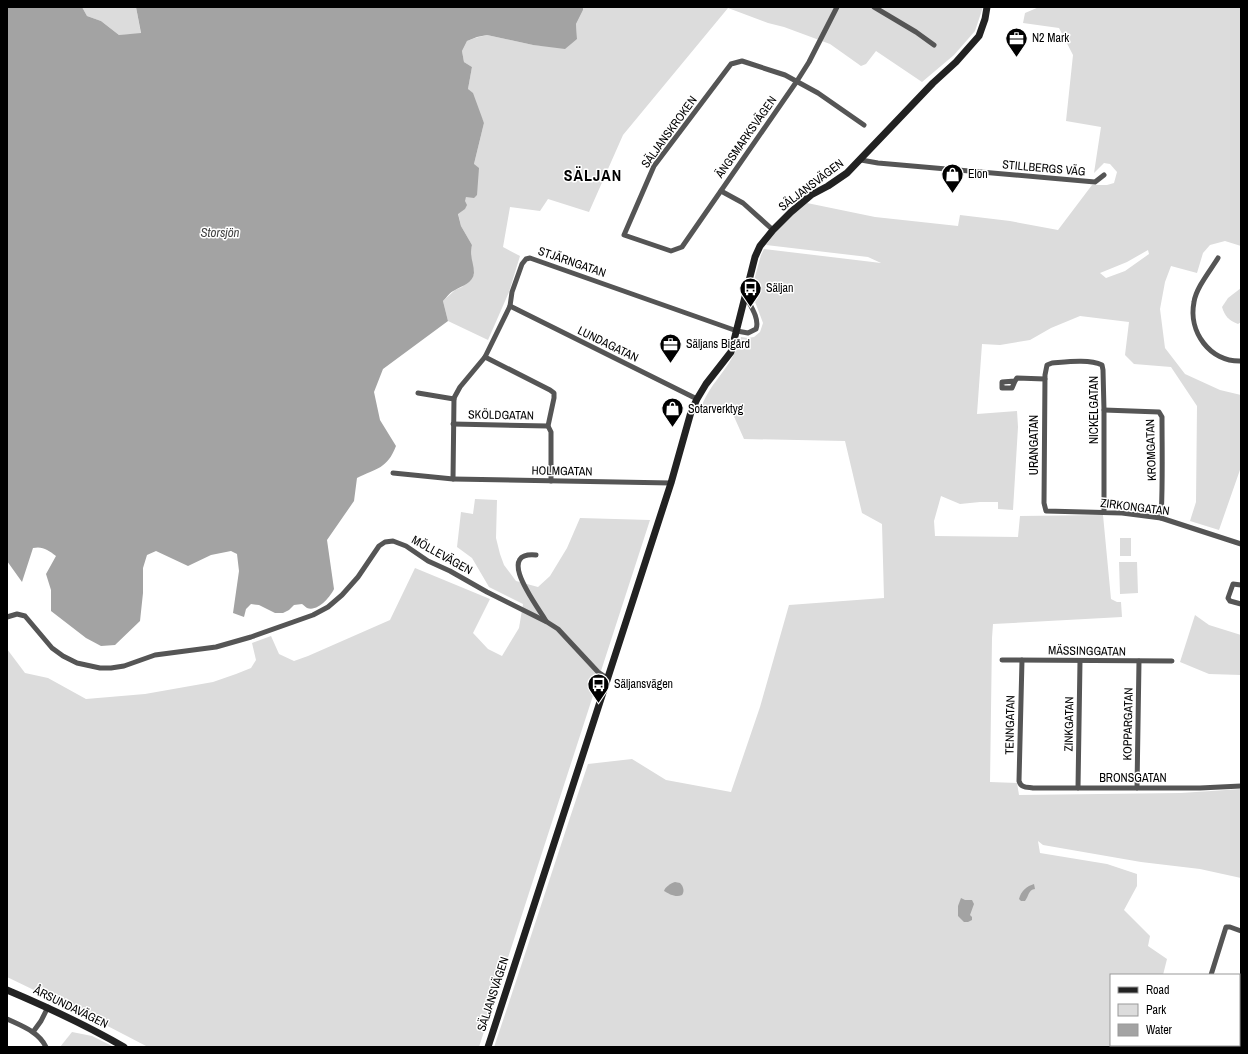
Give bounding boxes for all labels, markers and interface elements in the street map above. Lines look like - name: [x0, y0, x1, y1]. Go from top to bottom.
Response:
- office icon: N2 Mark: [1003, 25, 1029, 58]
- place label: N2 Mark: [1032, 30, 1069, 46]
- street label: SÄLJANSKROKEN: [637, 93, 701, 171]
- street label: ÄNGSMARKSVÄGEN: [711, 93, 780, 182]
- street label: SÄLJANSVÄGEN: [775, 155, 847, 215]
- street label: STILLBERGS VÄG: [1002, 156, 1086, 180]
- shop icon: Elon: [940, 161, 966, 194]
- district label: SÄLJAN: [564, 164, 622, 186]
- place label: Elon: [968, 166, 988, 182]
- water label: Storsjön: [200, 224, 240, 241]
- street label: STJÄRNGATAN: [536, 243, 608, 281]
- bus stop icon: Säljan: [738, 275, 764, 308]
- place label: Säljan: [766, 280, 793, 296]
- street label: LUNDAGATAN: [575, 322, 641, 366]
- office icon: Säljans Bigård: [658, 331, 684, 364]
- place label: Säljans Bigård: [686, 336, 750, 352]
- street label: NICKELGATAN: [1086, 376, 1102, 444]
- shop icon: Sotarverktyg: [659, 396, 685, 429]
- place label: Sotarverktyg: [688, 401, 744, 417]
- street label: SKÖLDGATAN: [468, 405, 534, 424]
- street label: URANGATAN: [1026, 415, 1042, 475]
- street label: KROMGATAN: [1142, 419, 1160, 481]
- street label: HOLMGATAN: [531, 462, 593, 480]
- street label: ZIRKONGATAN: [1099, 495, 1171, 519]
- street label: MÖLLEVÄGEN: [409, 531, 476, 578]
- street label: MÄSSINGGATAN: [1048, 642, 1126, 660]
- bus stop icon: Säljansvägen: [585, 671, 611, 704]
- place label: Säljansvägen: [614, 676, 673, 692]
- street label: KOPPARGATAN: [1119, 687, 1137, 761]
- street label: TENNGATAN: [1001, 695, 1019, 755]
- street label: ZINKGATAN: [1061, 696, 1077, 752]
- street label: BRONSGATAN: [1099, 770, 1167, 786]
- street label: SÄLJANSVÄGEN: [473, 955, 513, 1033]
- legend: [1110, 974, 1240, 1046]
- street label: ÅRSUNDAVÄGEN: [30, 982, 111, 1032]
- text: Road: [1146, 982, 1170, 998]
- text: Park: [1146, 1002, 1166, 1018]
- text: Water: [1146, 1022, 1173, 1038]

